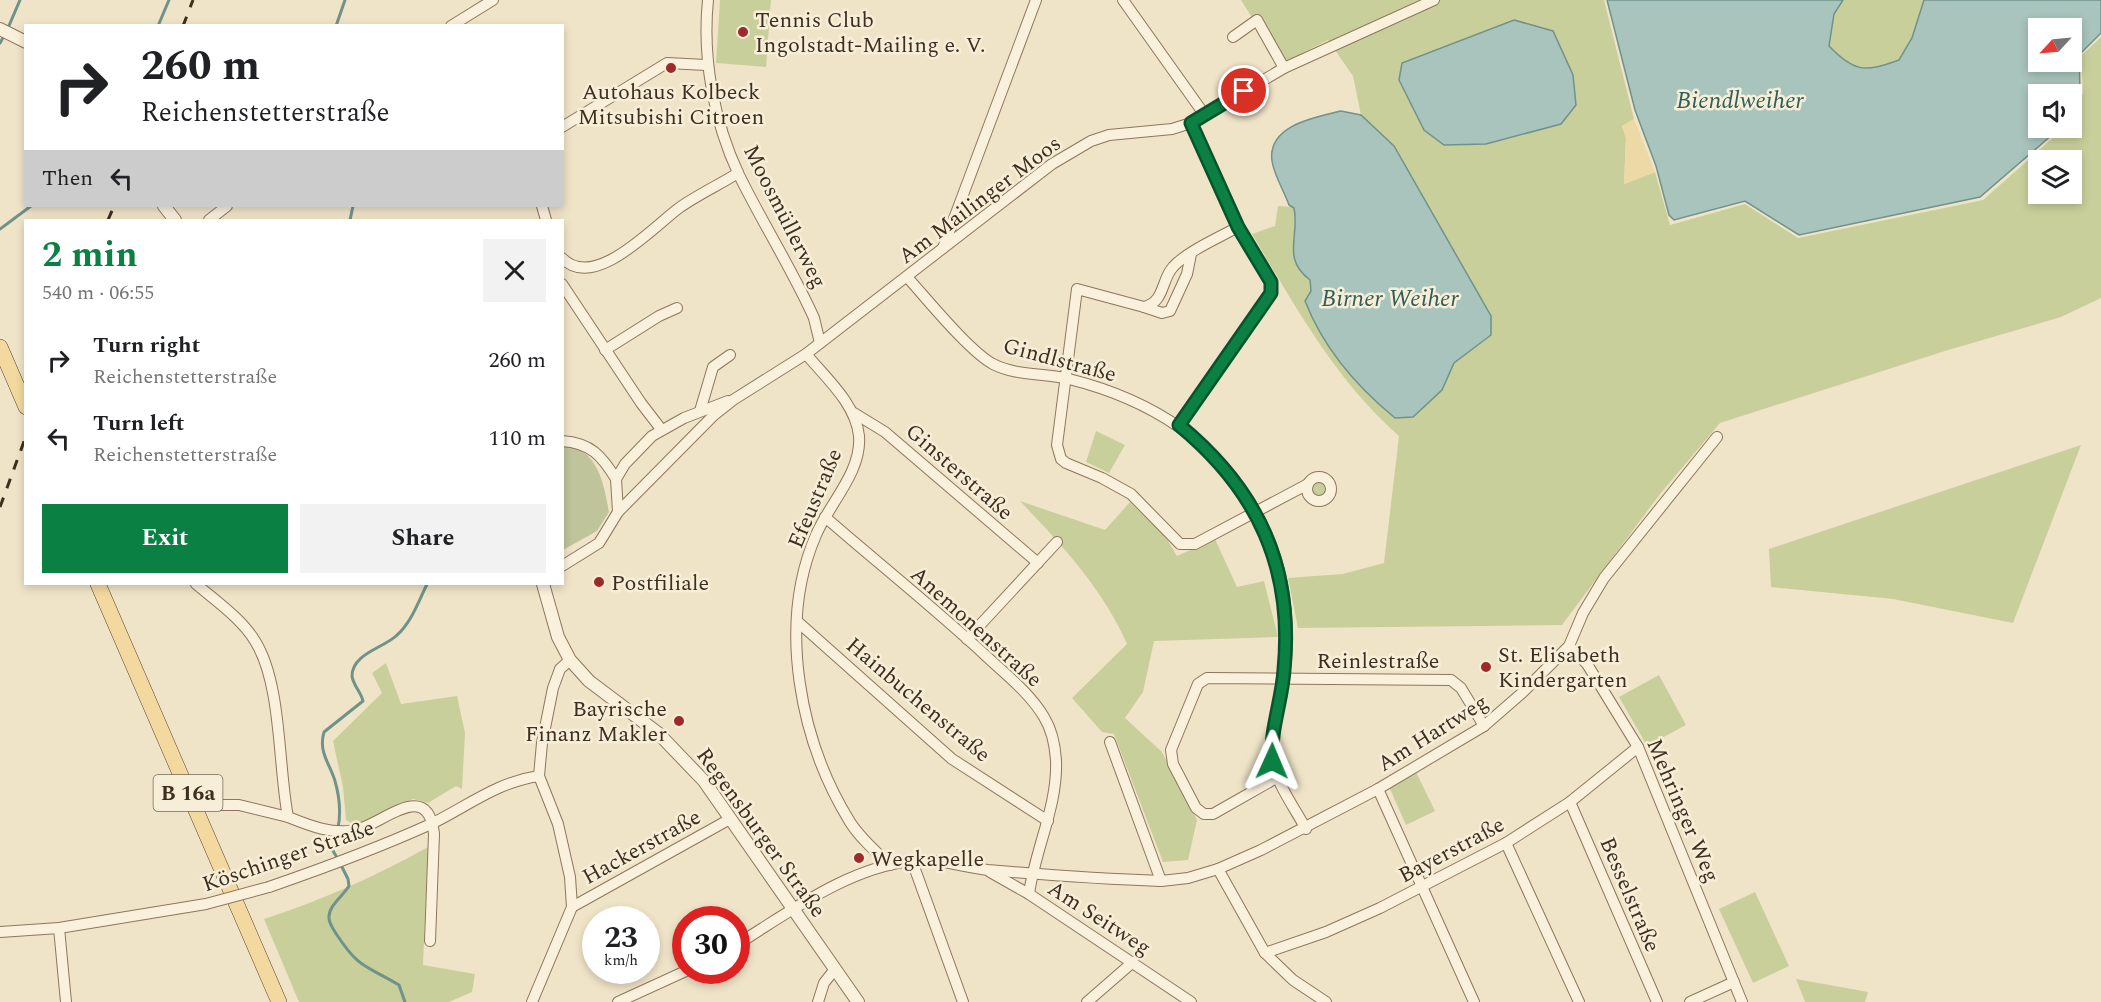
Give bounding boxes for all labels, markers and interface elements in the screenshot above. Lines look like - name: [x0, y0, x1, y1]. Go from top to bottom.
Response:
- place label: Tennis Club Ingolstadt-Mailing e. V.: [755, 4, 985, 62]
- north arrow: [2028, 18, 2082, 72]
- map controls: [2028, 18, 2082, 204]
- marker: Tennis Club Ingolstadt-Mailing e. V.: [736, 25, 750, 39]
- text: 260 m: [141, 35, 260, 98]
- icon: right: [42, 48, 120, 126]
- marker: Autohaus Kolbeck Mitsubishi Citroen: [664, 61, 678, 75]
- pin: [1218, 65, 1269, 116]
- icon: arrive: [1227, 74, 1260, 107]
- place label: Autohaus Kolbeck Mitsubishi Citroen: [578, 76, 764, 134]
- water label: Biendlweiher: [1676, 83, 1805, 119]
- button: sound: [2028, 84, 2082, 138]
- text: Reichenstetterstraße: [141, 92, 389, 134]
- street label: Am Mailinger Moos: [891, 128, 1068, 273]
- street label: Moosmüllerweg: [734, 139, 835, 294]
- button: layers: [2028, 150, 2082, 204]
- text: Then: [42, 162, 93, 195]
- icon: left: [105, 162, 138, 195]
- text: 2 min: [42, 228, 138, 283]
- button: close: [483, 239, 546, 302]
- text: 540 m · 06:55: [42, 278, 154, 308]
- water label: Birner Weiher: [1321, 281, 1459, 317]
- text: Turn right: [93, 329, 200, 362]
- street label: Gindlstraße: [999, 329, 1120, 391]
- icon: right: [42, 344, 75, 377]
- text: 260 m: [489, 344, 546, 377]
- text: Reichenstetterstraße: [93, 362, 277, 392]
- text: Turn left: [93, 407, 185, 440]
- street label: Ginsterstraße: [898, 416, 1020, 529]
- icon: left: [42, 422, 75, 455]
- text: 110 m: [489, 422, 546, 455]
- text: Reichenstetterstraße: [93, 440, 277, 470]
- street label: Efeustraße: [780, 443, 851, 554]
- button: Exit: [42, 504, 288, 573]
- button: Share: [300, 504, 546, 573]
- street label: Anemonenstraße: [903, 559, 1049, 696]
- place label: Postfiliale: [611, 567, 709, 600]
- marker: Postfiliale: [592, 575, 606, 589]
- street label: Hainbuchenstraße: [838, 630, 998, 771]
- place label: St. Elisabeth Kindergarten: [1498, 639, 1628, 697]
- street label: Reinlestraße: [1317, 645, 1439, 678]
- marker: St. Elisabeth Kindergarten: [1479, 660, 1493, 674]
- street label: Am Hartweg: [1371, 686, 1495, 780]
- place label: Bayrische Finanz Makler: [525, 693, 667, 751]
- marker: Bayrische Finanz Makler: [672, 714, 686, 728]
- position arrow: [1240, 729, 1304, 793]
- street label: Mehringer Weg: [1637, 734, 1728, 888]
- street label: Regensburger Straße: [688, 741, 834, 925]
- road number: B 16a: [154, 775, 222, 811]
- street label: Hackerstraße: [576, 801, 707, 894]
- street label: Bayerstraße: [1393, 809, 1511, 892]
- street label: Köschinger Straße: [198, 812, 379, 901]
- street label: Besselstraße: [1591, 832, 1669, 957]
- place label: Wegkapelle: [871, 843, 984, 876]
- marker: Wegkapelle: [852, 851, 866, 865]
- street label: Am Seitweg: [1041, 872, 1157, 964]
- speed limit sign: 30: [672, 906, 750, 984]
- text: 23: [604, 915, 638, 961]
- text: km/h: [604, 949, 638, 972]

